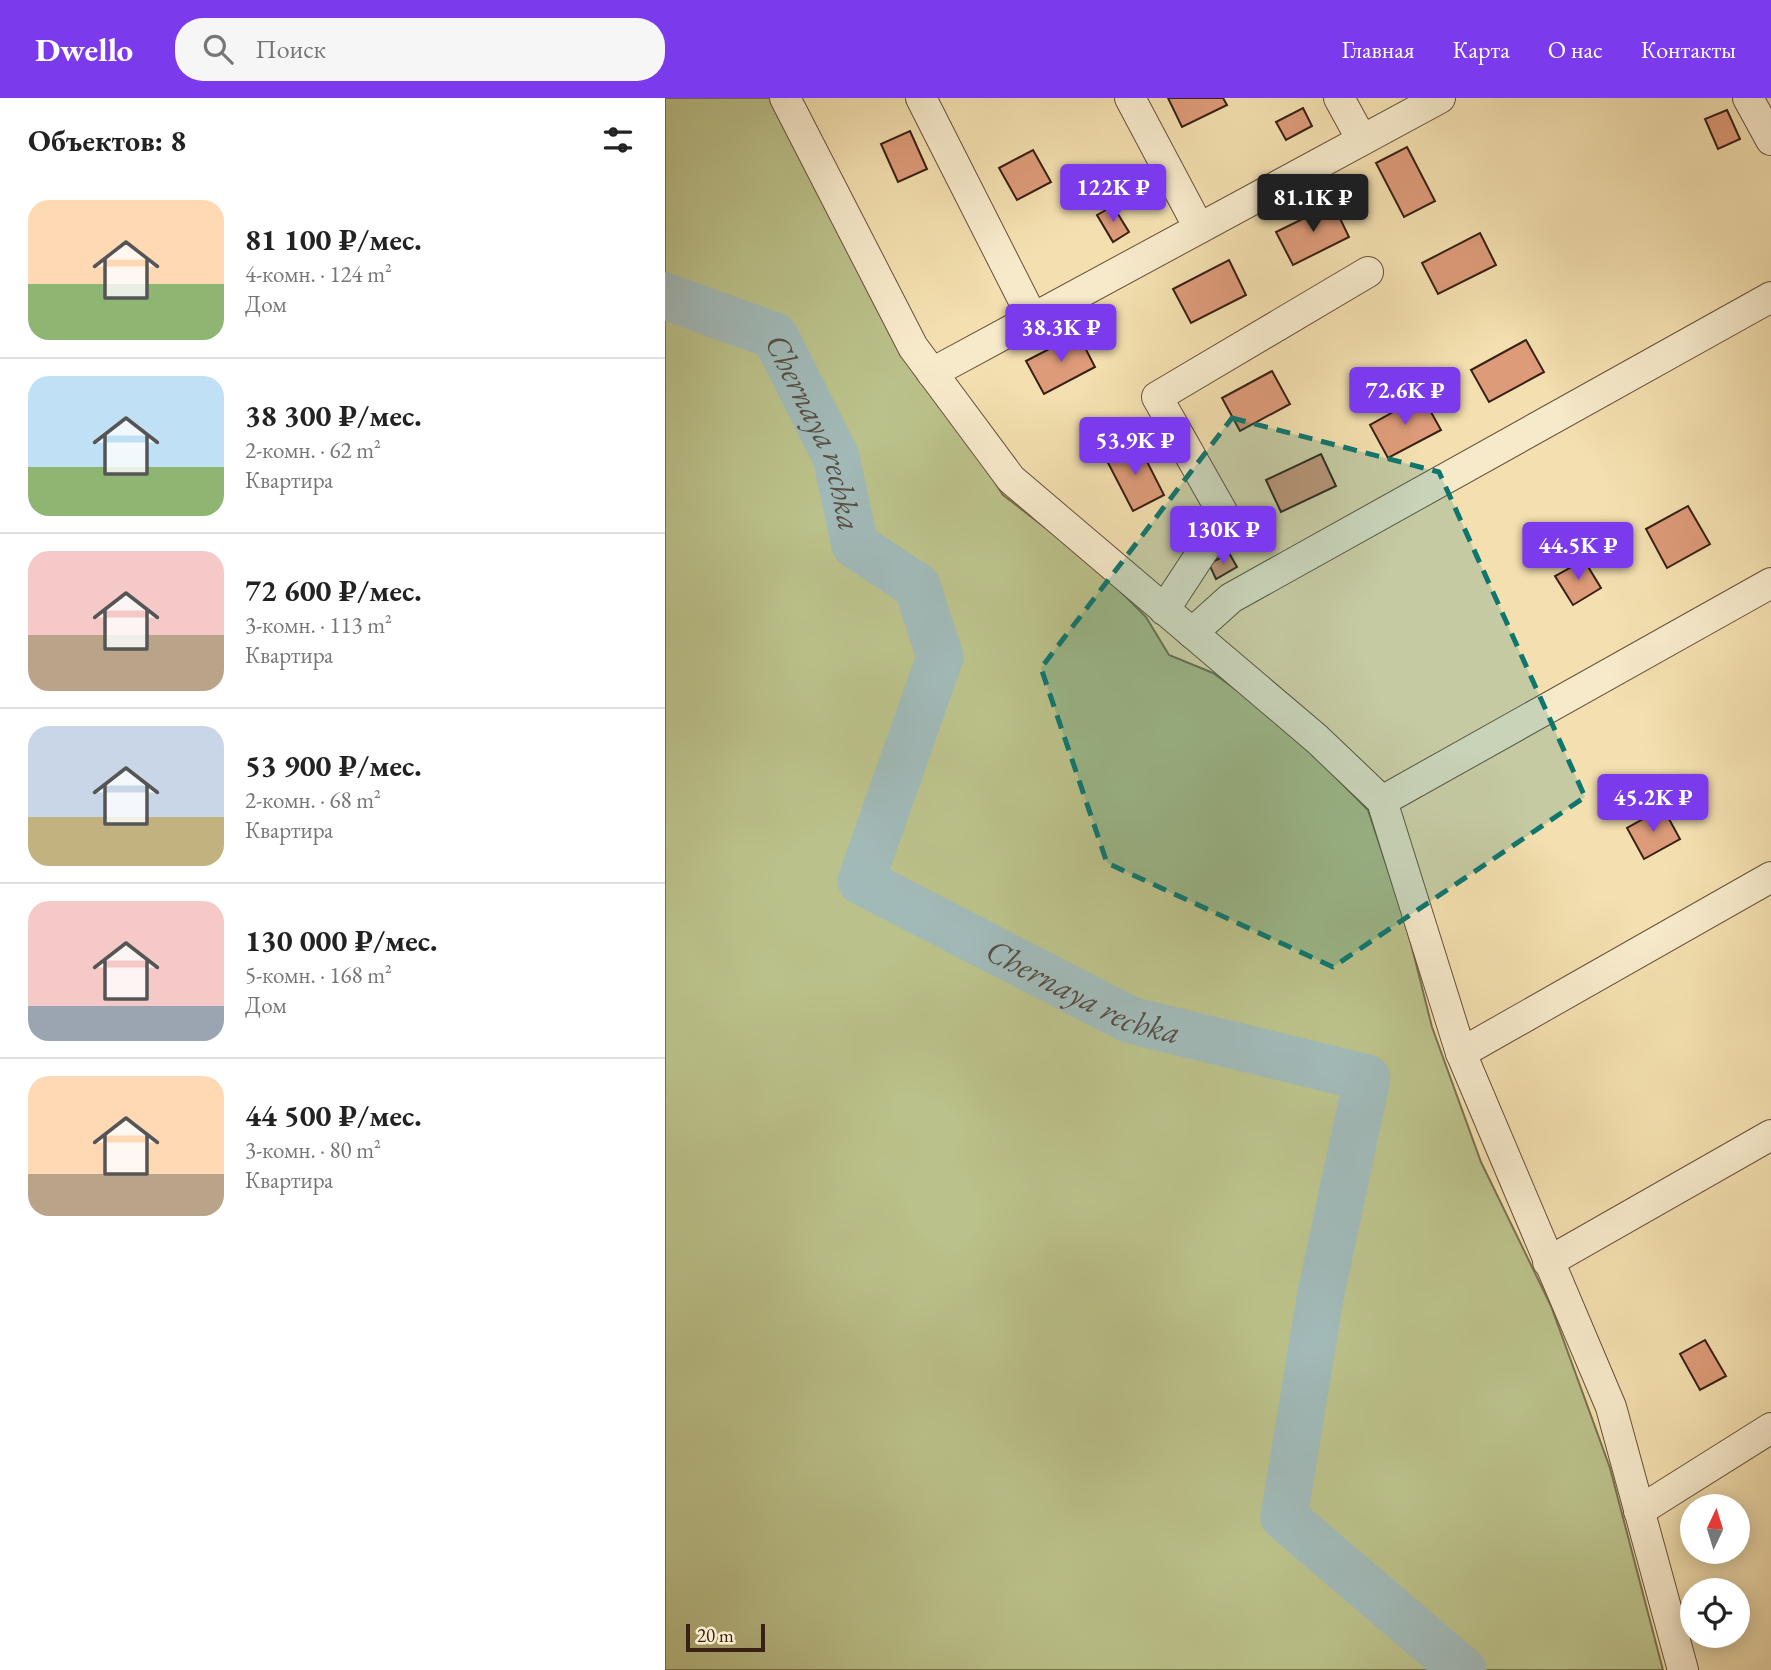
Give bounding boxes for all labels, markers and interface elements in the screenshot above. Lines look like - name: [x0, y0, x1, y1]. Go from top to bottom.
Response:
- search box: [175, 18, 665, 81]
- text: Dwello: [35, 28, 133, 71]
- icon: search: [199, 30, 237, 68]
- text: Поиск: [255, 32, 326, 66]
- text: Главная: [1341, 34, 1415, 65]
- text: Карта: [1453, 34, 1510, 65]
- text: О нас: [1548, 34, 1603, 65]
- text: Контакты: [1641, 34, 1736, 65]
- text: Объектов: 8: [28, 121, 186, 160]
- icon: filters: [599, 121, 637, 159]
- pin: 122K ₽: [1056, 164, 1170, 224]
- text: 122K ₽: [1076, 172, 1150, 202]
- pin: 81.1K ₽: [1248, 174, 1378, 234]
- text: 81.1K ₽: [1273, 182, 1353, 212]
- text: 81 100 ₽/мес.: [245, 220, 422, 259]
- icon: home: [84, 228, 168, 312]
- text: 4-комн. · 124 m²: [245, 259, 392, 289]
- text: Дом: [245, 289, 287, 319]
- pin: 38.3K ₽: [996, 304, 1126, 364]
- text: 38.3K ₽: [1021, 312, 1101, 342]
- water label: Chernaya rechka: [756, 326, 873, 534]
- pin: 72.6K ₽: [1340, 368, 1470, 427]
- text: 72.6K ₽: [1365, 375, 1445, 405]
- text: 38 300 ₽/мес.: [245, 396, 422, 435]
- icon: home: [84, 404, 168, 488]
- pin: 53.9K ₽: [1070, 418, 1200, 477]
- text: 53.9K ₽: [1095, 425, 1175, 455]
- text: 2-комн. · 62 m²: [245, 435, 381, 465]
- text: Квартира: [245, 465, 333, 495]
- pin: 130K ₽: [1166, 506, 1280, 566]
- text: 130K ₽: [1186, 514, 1260, 544]
- pin: 44.5K ₽: [1513, 522, 1643, 582]
- text: 44.5K ₽: [1538, 530, 1618, 560]
- text: 72 600 ₽/мес.: [245, 571, 422, 610]
- icon: home: [84, 579, 168, 663]
- text: 3-комн. · 113 m²: [245, 610, 392, 640]
- text: Квартира: [245, 640, 333, 670]
- text: 53 900 ₽/мес.: [245, 746, 422, 785]
- icon: home: [84, 754, 168, 838]
- pin: 45.2K ₽: [1588, 774, 1718, 834]
- text: 45.2K ₽: [1613, 782, 1693, 812]
- text: 2-комн. · 68 m²: [245, 785, 381, 815]
- text: Квартира: [245, 815, 333, 845]
- text: 130 000 ₽/мес.: [245, 921, 438, 960]
- water label: Chernaya rechka: [979, 928, 1185, 1053]
- icon: home: [84, 929, 168, 1013]
- text: 5-комн. · 168 m²: [245, 960, 392, 990]
- text: Дом: [245, 990, 287, 1020]
- text: 44 500 ₽/мес.: [245, 1096, 422, 1135]
- icon: home: [84, 1104, 168, 1188]
- text: 3-комн. · 80 m²: [245, 1135, 381, 1165]
- text: Квартира: [245, 1165, 333, 1195]
- north arrow: [1680, 1494, 1750, 1564]
- map controls: [1680, 1494, 1750, 1648]
- button: locate: [1680, 1578, 1750, 1648]
- scale bar: [686, 1621, 765, 1653]
- text: 20 m: [697, 1623, 734, 1648]

